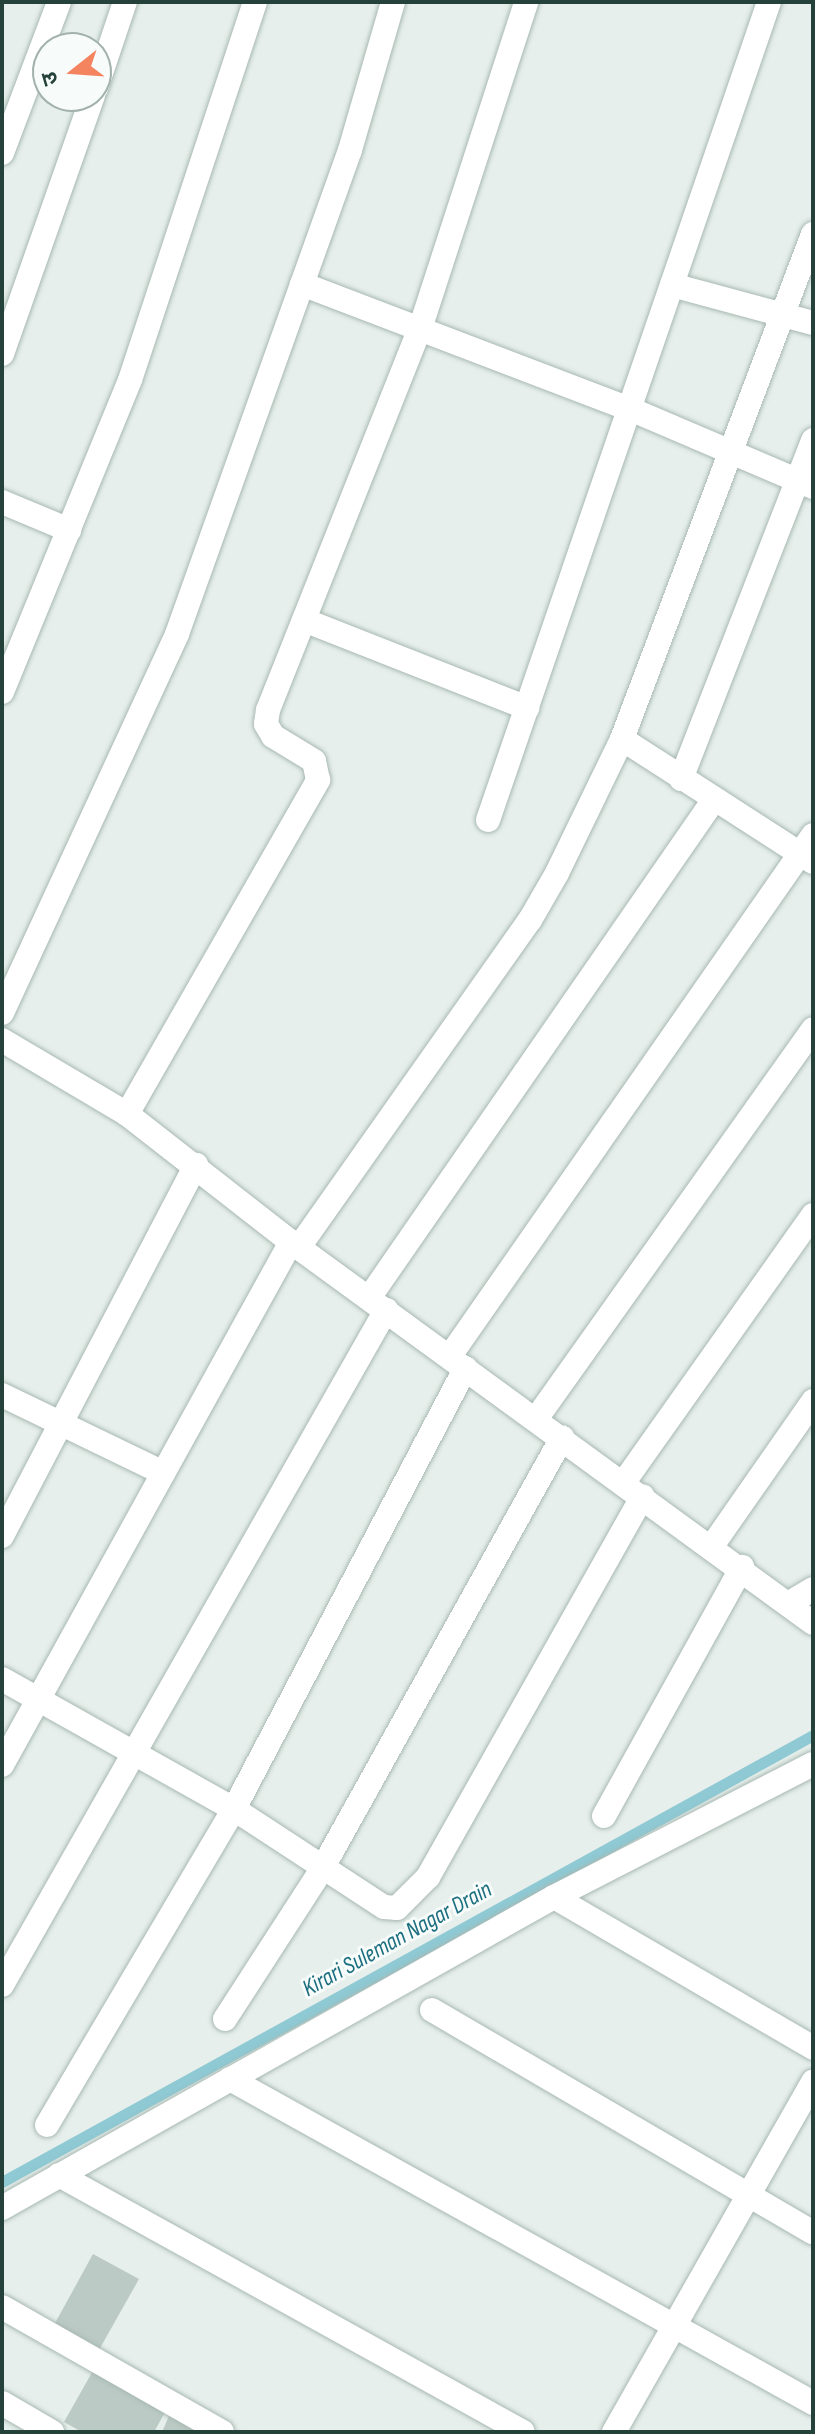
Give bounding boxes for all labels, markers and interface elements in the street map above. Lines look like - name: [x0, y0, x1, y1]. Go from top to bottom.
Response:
- north arrow: [32, 32, 112, 112]
- text: उ: [36, 68, 65, 89]
- water label: Kirari Suleman Nagar Drain: [297, 1875, 497, 2003]

